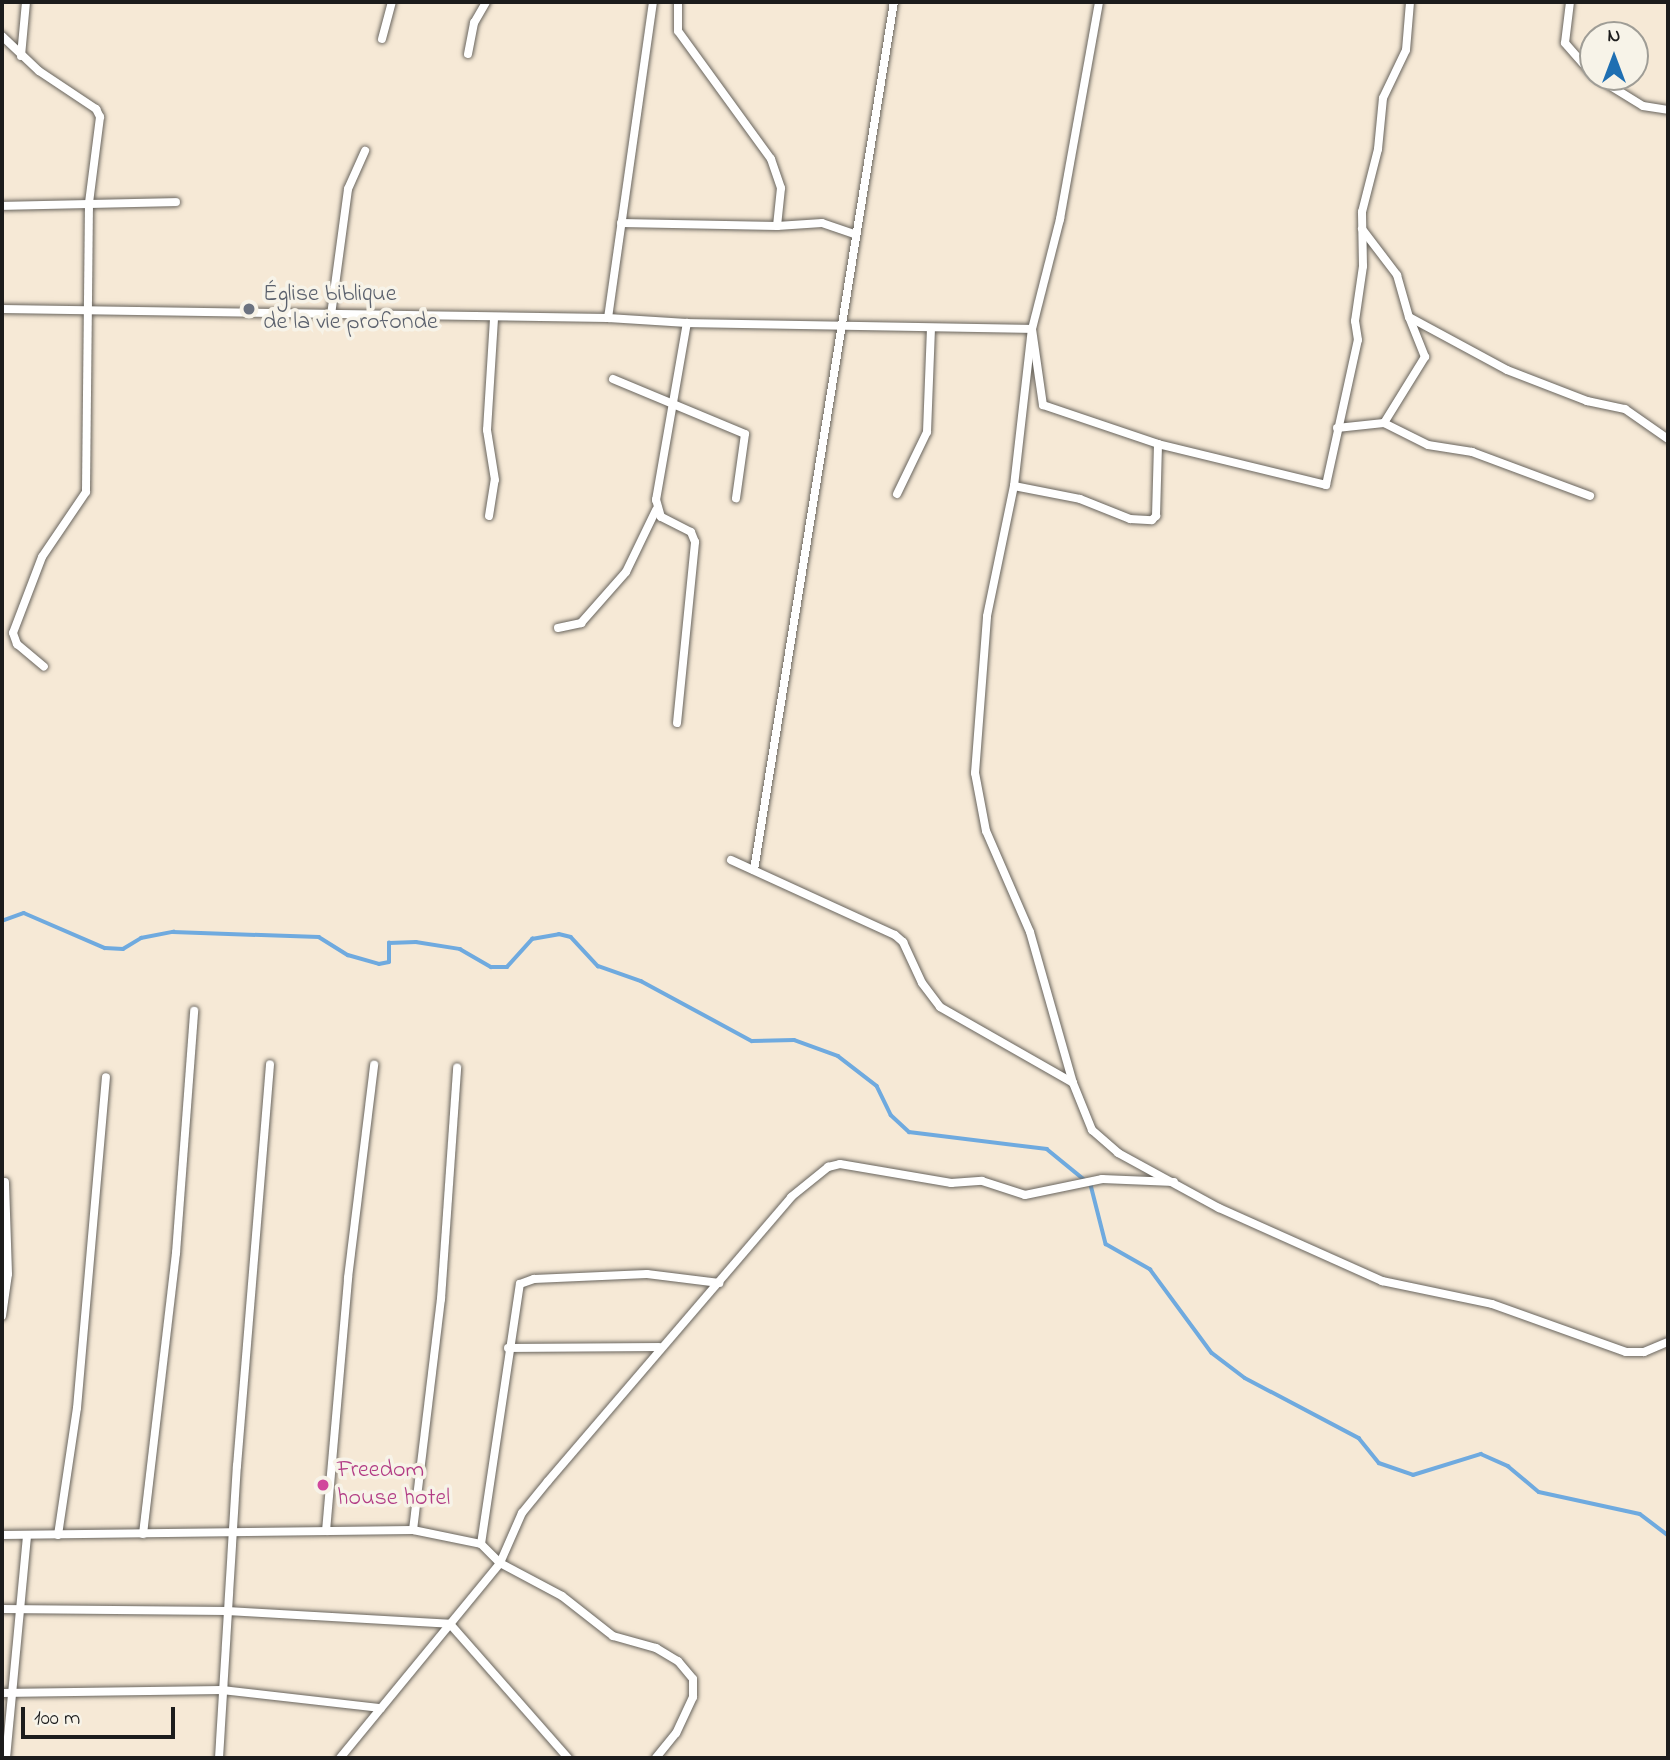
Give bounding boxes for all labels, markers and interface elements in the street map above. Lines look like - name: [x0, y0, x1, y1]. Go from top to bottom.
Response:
- north arrow: [1579, 21, 1649, 91]
- text: N: [1608, 23, 1620, 50]
- place label: Église biblique de la vie profonde: [263, 281, 438, 337]
- marker: Église biblique de la vie profonde: [241, 301, 257, 317]
- place label: Freedom house hotel: [337, 1457, 450, 1513]
- marker: Freedom house hotel: [315, 1477, 331, 1493]
- scale bar: [24, 1694, 178, 1738]
- text: 100 m: [34, 1704, 80, 1734]

